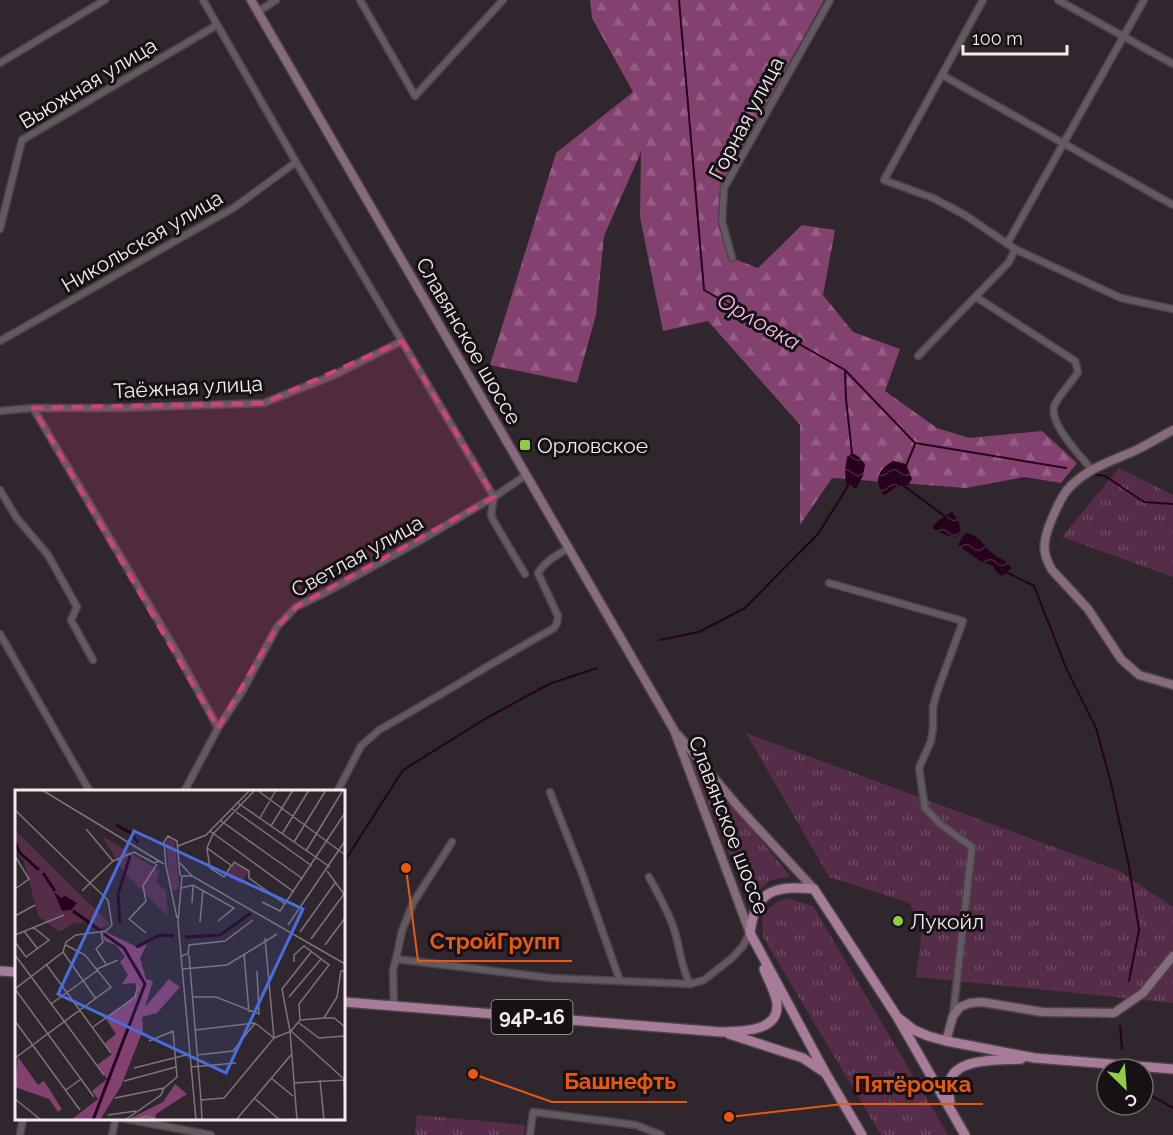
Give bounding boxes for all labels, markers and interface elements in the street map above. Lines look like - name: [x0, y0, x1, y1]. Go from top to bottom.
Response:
- scale bar: [963, 18, 1066, 56]
- text: 100 m: [972, 28, 1023, 49]
- street label: Вьюжная улица: [15, 32, 161, 134]
- street label: Горная улица: [703, 53, 789, 183]
- street label: Никольская улица: [57, 185, 227, 297]
- street label: Славянское шоссе: [411, 253, 527, 429]
- water label: Орловка: [713, 287, 805, 355]
- street label: Таёжная улица: [113, 371, 263, 403]
- place label: Орловское: [537, 433, 648, 458]
- marker: Орловское: [518, 438, 532, 452]
- street label: Светлая улица: [287, 510, 427, 602]
- street label: Славянское шоссе: [684, 732, 774, 918]
- inset map: [15, 790, 345, 1120]
- place label: Лукойл: [910, 909, 984, 934]
- marker: Лукойл: [891, 914, 905, 928]
- callout: СтройГрупп: [418, 921, 572, 961]
- text: СтройГрупп: [430, 928, 560, 954]
- road number: 94Р-16: [492, 1000, 572, 1034]
- north arrow: [1095, 1057, 1155, 1117]
- callout: Башнефть: [552, 1062, 687, 1102]
- callout: Пятёрочка: [843, 1064, 983, 1104]
- text: Башнефть: [564, 1068, 676, 1094]
- text: Пятёрочка: [855, 1071, 971, 1097]
- text: С: [1122, 1089, 1140, 1111]

